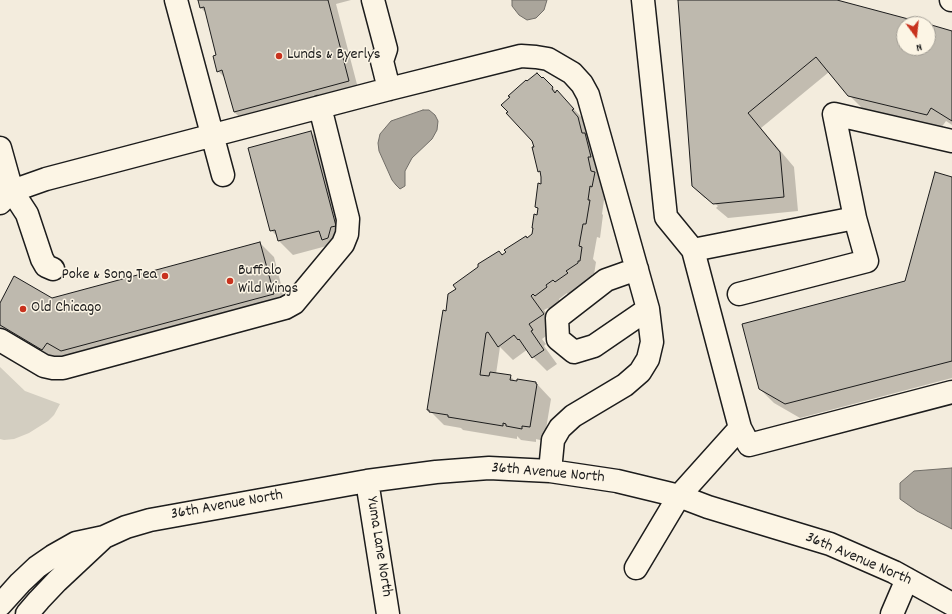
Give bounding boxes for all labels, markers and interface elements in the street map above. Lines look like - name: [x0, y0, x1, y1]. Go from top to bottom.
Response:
- north arrow: [896, 16, 936, 56]
- text: N: [914, 38, 924, 55]
- place label: Lunds & Byerlys: [287, 46, 381, 66]
- marker: Lunds & Byerlys: [274, 51, 284, 61]
- place label: Buffalo Wild Wings: [238, 262, 298, 300]
- place label: Poke & Song Tea: [61, 266, 157, 286]
- marker: Poke & Song Tea: [160, 271, 170, 281]
- marker: Buffalo Wild Wings: [225, 276, 235, 286]
- place label: Old Chicago: [31, 299, 101, 319]
- marker: Old Chicago: [18, 304, 28, 314]
- street label: 36th Avenue North: [491, 459, 605, 489]
- street label: 36th Avenue North: [169, 487, 285, 525]
- street label: Yuma Lane North: [361, 495, 395, 599]
- street label: 36th Avenue North: [802, 529, 914, 591]

